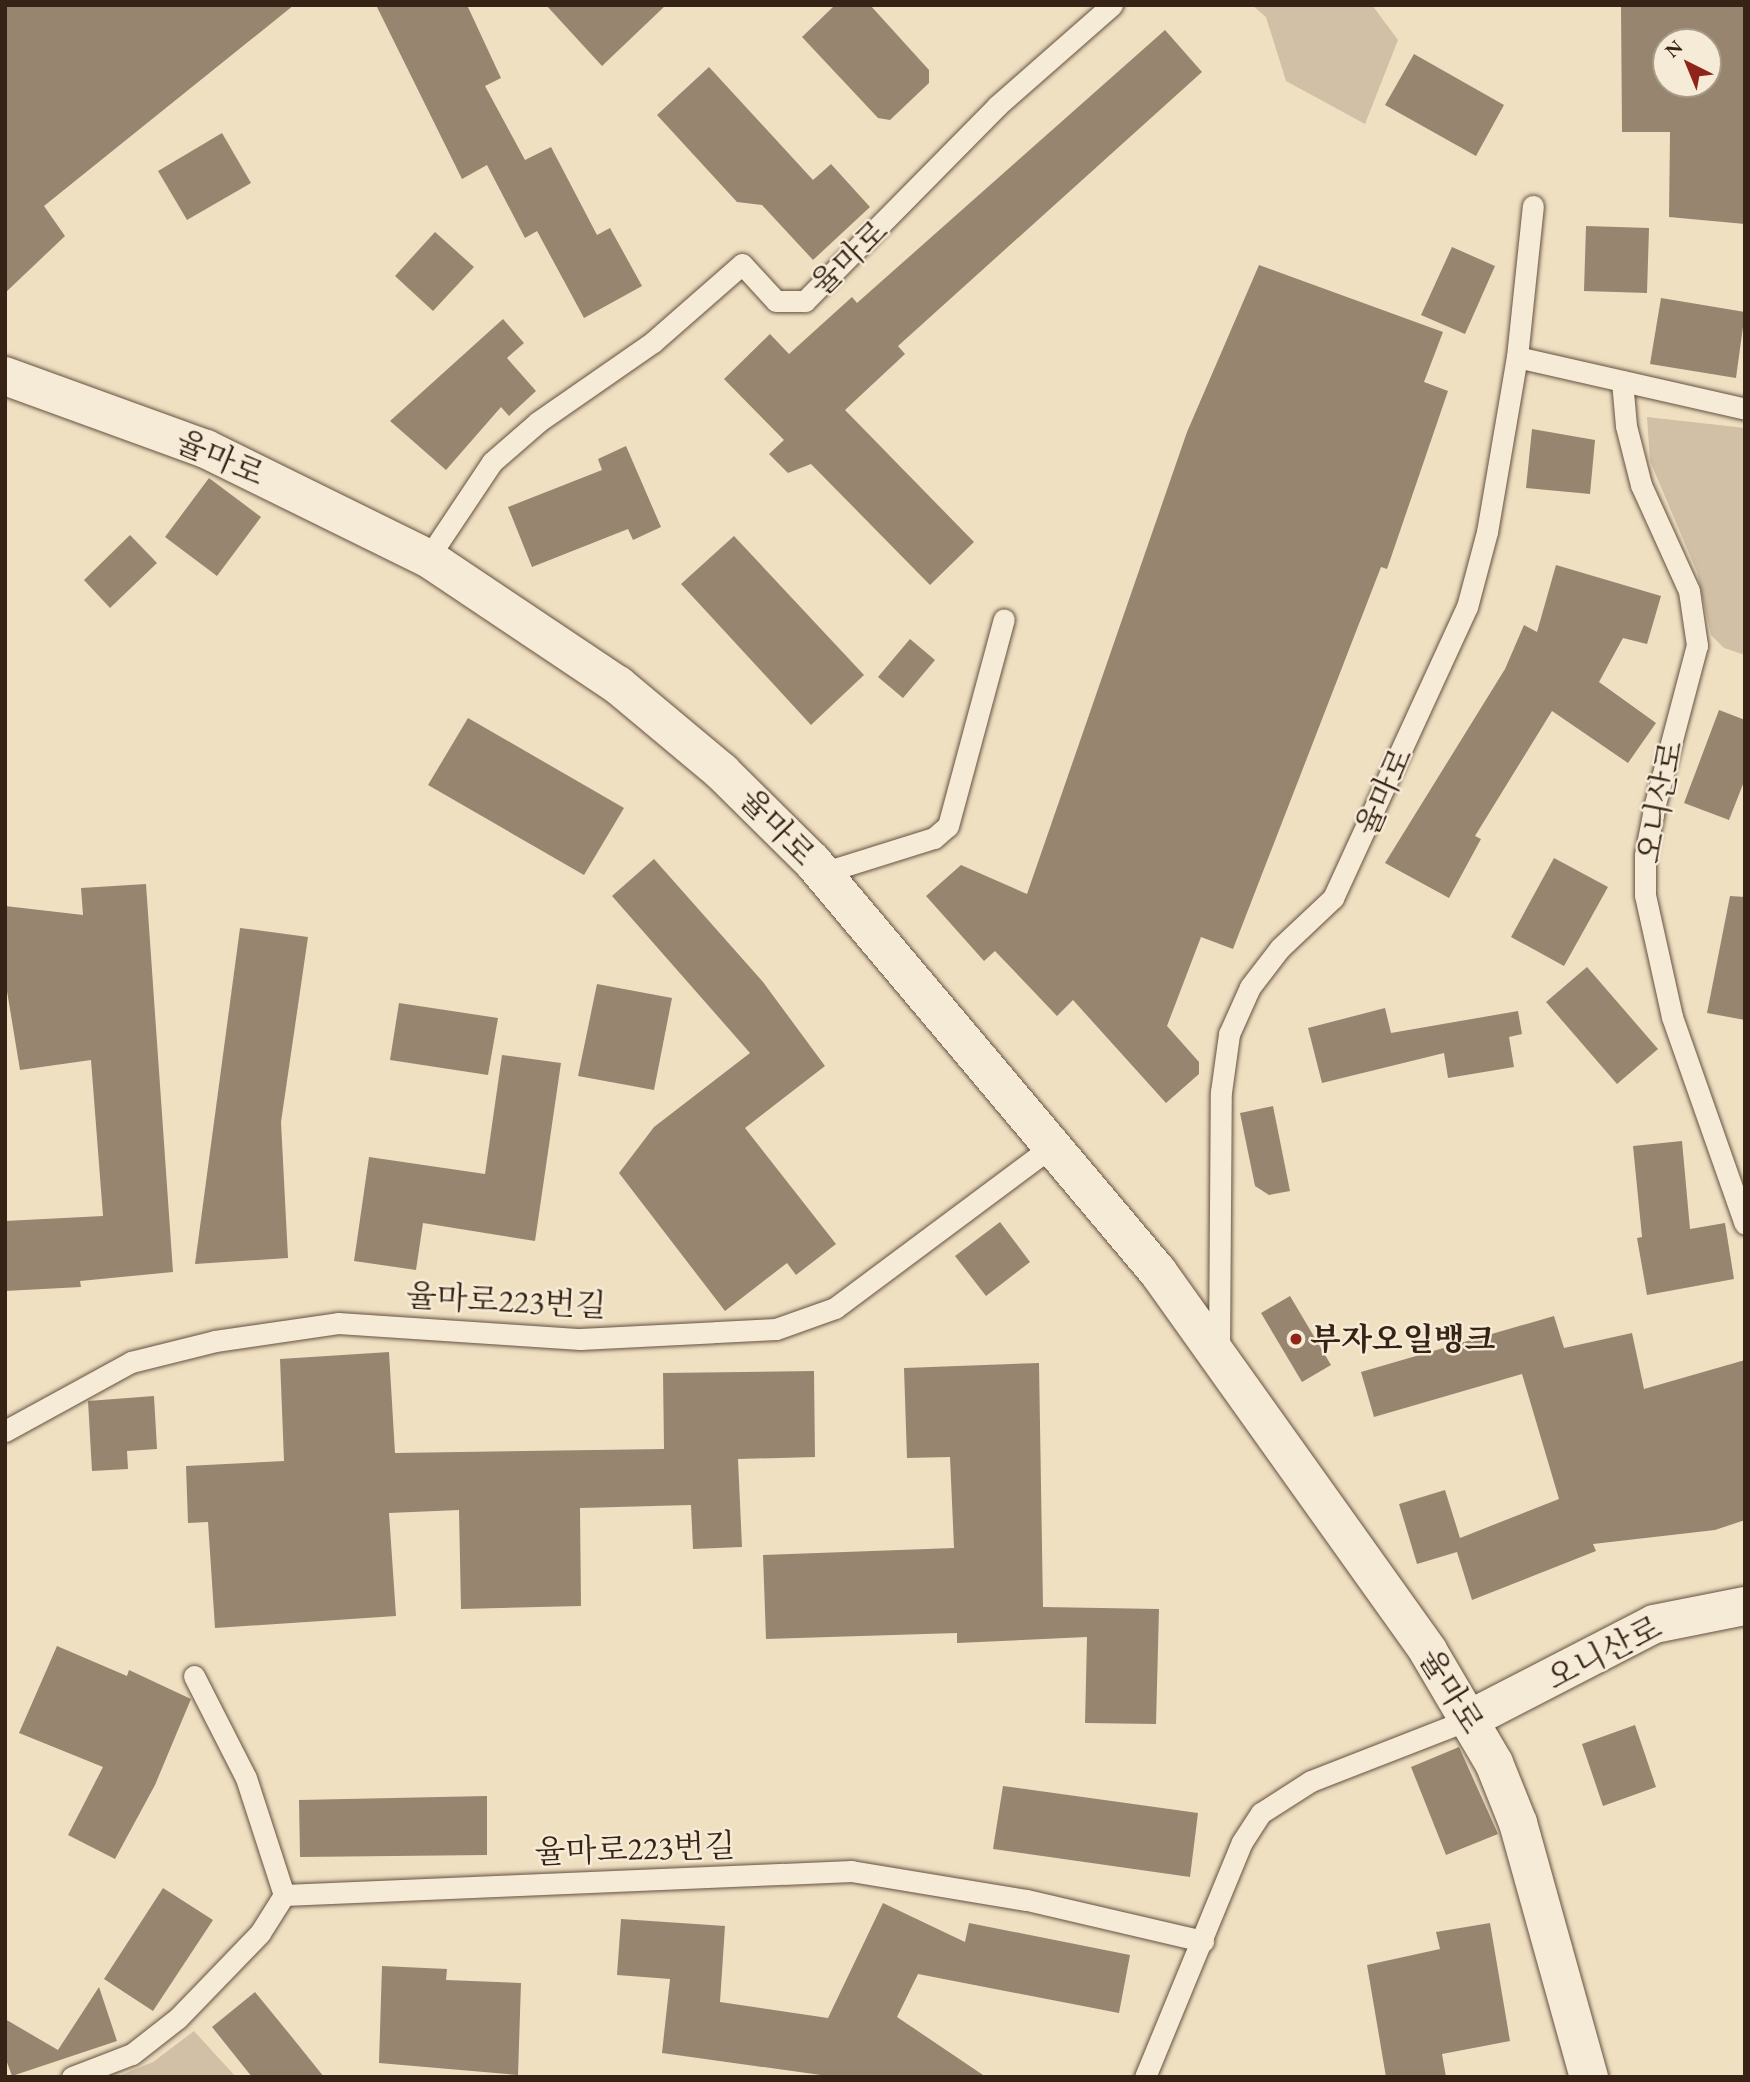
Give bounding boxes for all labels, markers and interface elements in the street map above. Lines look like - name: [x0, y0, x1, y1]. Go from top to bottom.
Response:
- north arrow: [1652, 28, 1722, 98]
- text: N: [1660, 34, 1688, 63]
- street label: 율마로: [802, 212, 896, 304]
- street label: 율마로: [170, 422, 270, 494]
- street label: 오니산로: [1629, 738, 1691, 866]
- street label: 율마로: [1348, 742, 1420, 842]
- street label: 율마로: [731, 780, 823, 874]
- street label: 율마로223번길: [405, 1277, 607, 1325]
- place label: 부자오일뱅크: [1310, 1320, 1495, 1358]
- marker: 부자오일뱅크: [1288, 1331, 1304, 1347]
- street label: 오니산로: [1540, 1608, 1668, 1698]
- street label: 율마로: [1410, 1642, 1492, 1740]
- street label: 율마로223번길: [534, 1826, 736, 1872]

